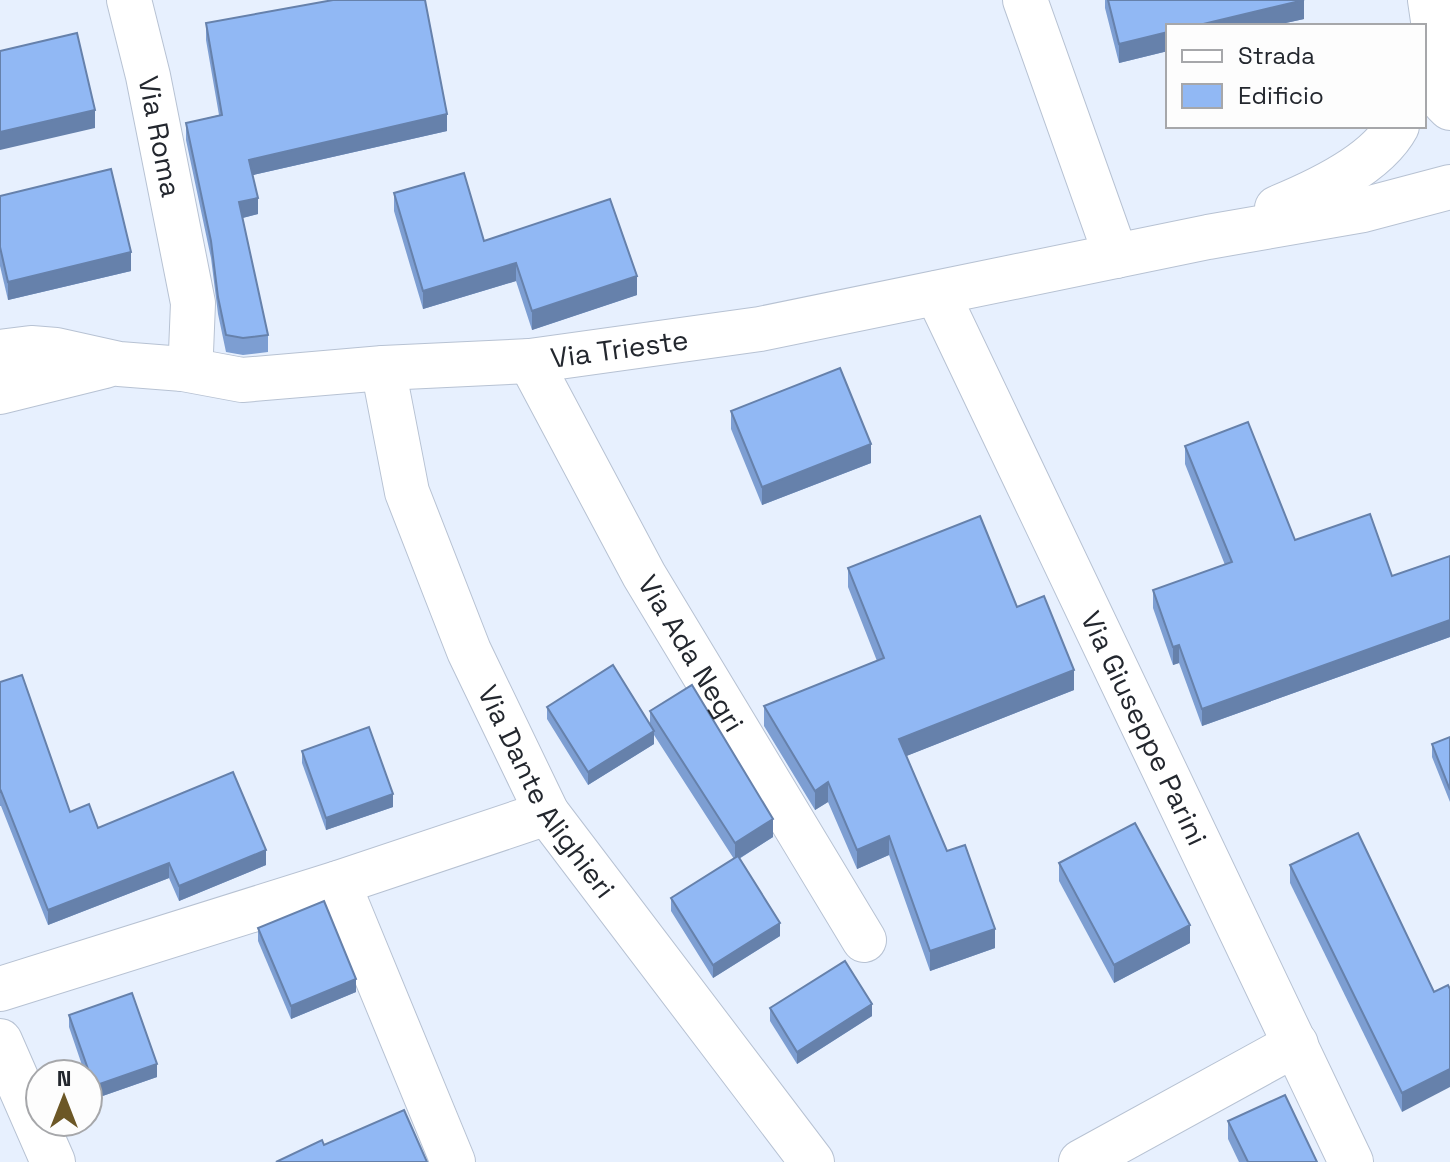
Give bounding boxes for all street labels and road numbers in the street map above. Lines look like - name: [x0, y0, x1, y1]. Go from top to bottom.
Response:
- street label: Via Roma: [130, 73, 190, 200]
- street label: Via Trieste: [548, 321, 690, 376]
- street label: Via Ada Negri: [630, 568, 752, 738]
- street label: Via Giuseppe Parini: [1073, 605, 1215, 851]
- street label: Via Dante Alighieri: [470, 679, 623, 905]

